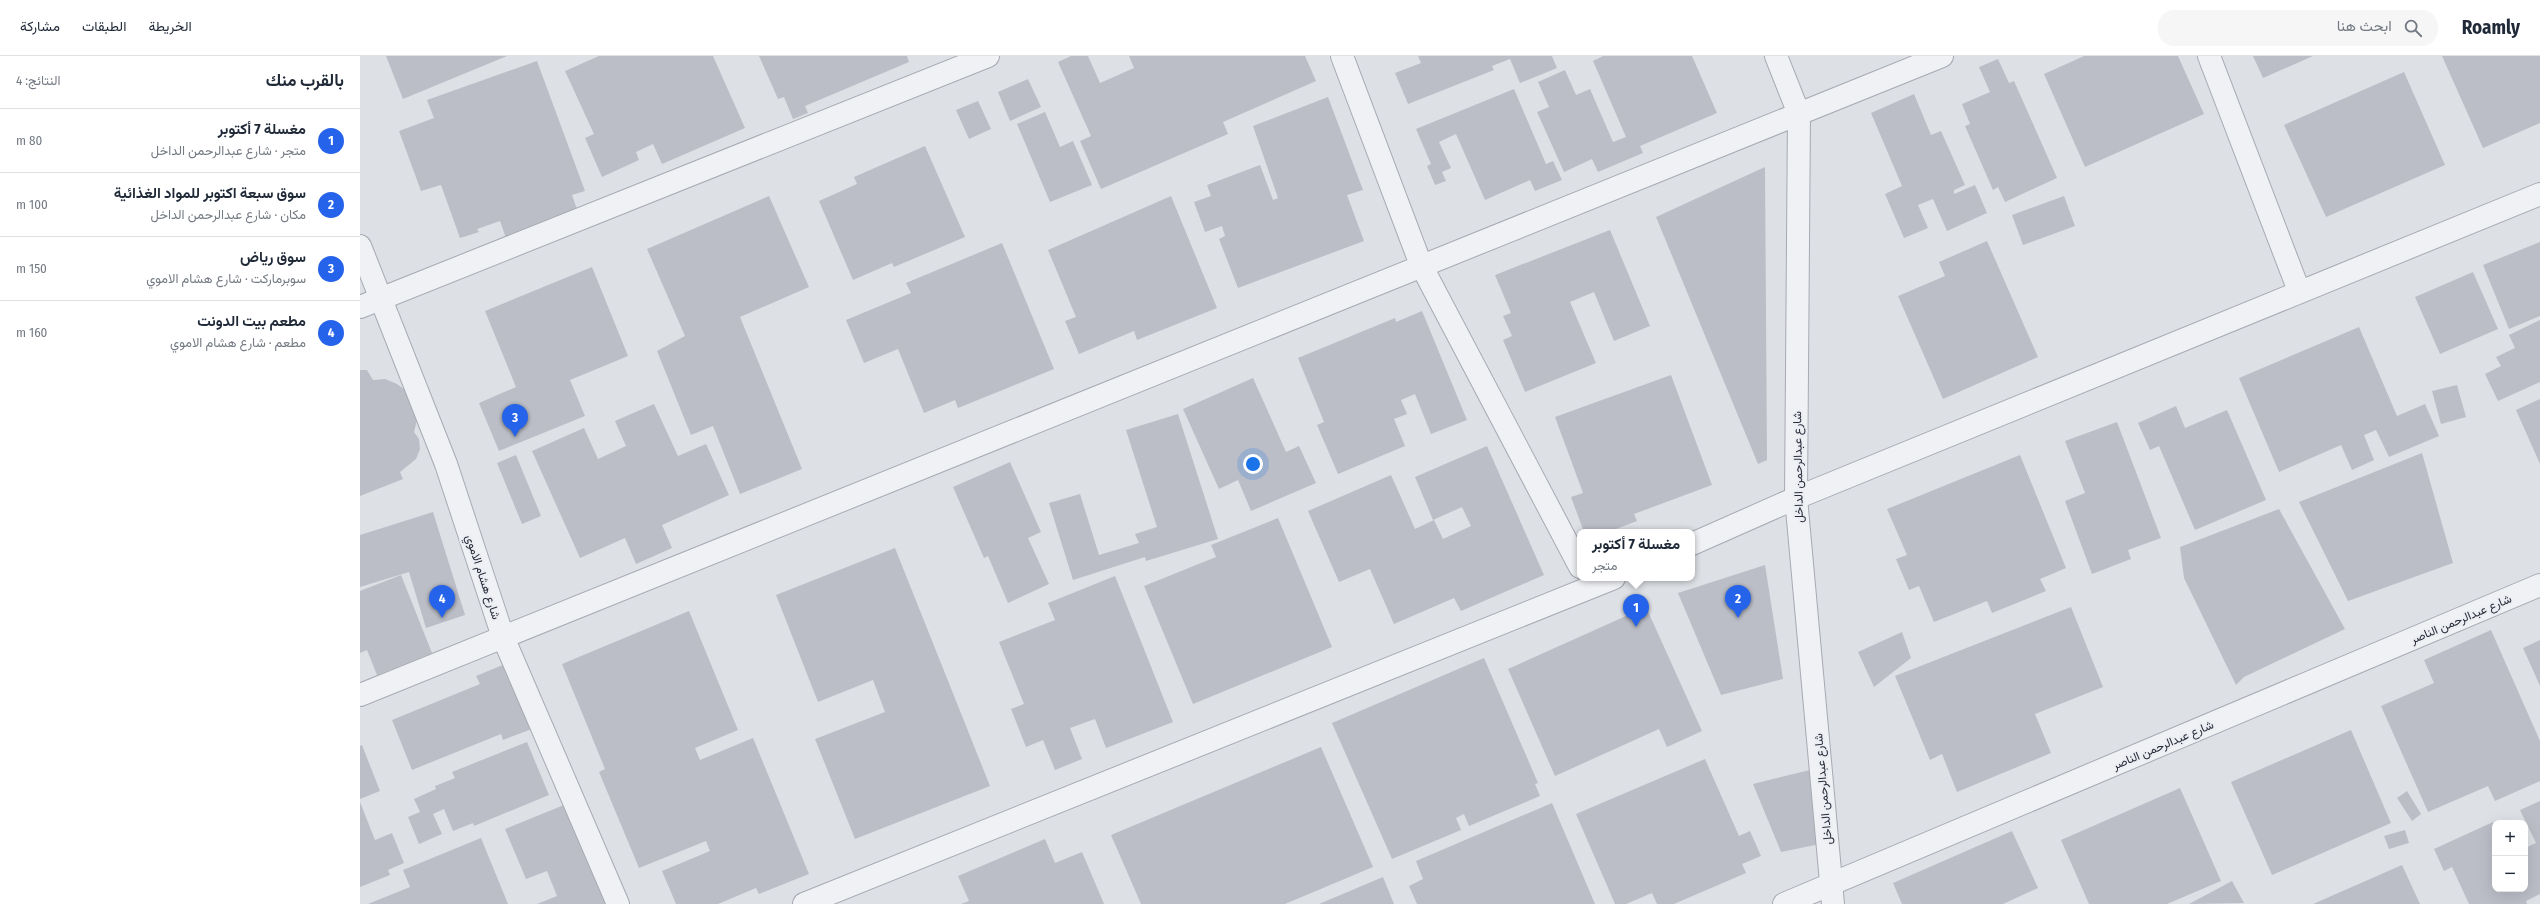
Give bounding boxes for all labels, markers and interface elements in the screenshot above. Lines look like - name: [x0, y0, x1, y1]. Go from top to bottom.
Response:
- search box: [2158, 10, 2438, 46]
- text: Roamly: [2462, 16, 2520, 39]
- text: ابحث هنا: [2337, 17, 2392, 35]
- icon: search: [2402, 17, 2424, 39]
- text: مشاركة: [20, 18, 60, 35]
- text: الطبقات: [82, 18, 126, 35]
- text: الخريطة: [148, 18, 192, 35]
- text: بالقرب منك: [266, 70, 344, 91]
- text: النتائج: 4: [16, 73, 61, 88]
- text: مغسلة 7 أكتوبر: [218, 120, 306, 138]
- text: 80 m: [16, 133, 42, 148]
- text: 1: [328, 133, 334, 148]
- text: متجر · شارع عبدالرحمن الداخل: [151, 143, 306, 158]
- text: سوق سبعة اكتوبر للمواد الغذائية: [114, 184, 306, 202]
- text: 100 m: [16, 197, 48, 212]
- text: 2: [328, 197, 334, 212]
- text: مكان · شارع عبدالرحمن الداخل: [150, 207, 306, 222]
- text: سوق رياض: [240, 248, 306, 266]
- text: 150 m: [16, 261, 47, 276]
- text: 3: [328, 261, 334, 276]
- text: سوبرماركت · شارع هشام الاموي: [146, 271, 306, 286]
- text: مطعم بيت الدونت: [197, 312, 306, 330]
- text: 160 m: [16, 325, 47, 340]
- text: 4: [328, 325, 334, 340]
- text: مطعم · شارع هشام الاموي: [170, 335, 306, 350]
- pin: 3: [502, 404, 528, 437]
- street label: شارع عبدالرحمن الداخل: [1790, 411, 1808, 523]
- your location: [1243, 454, 1263, 474]
- popup: [1577, 529, 1695, 581]
- street label: شارع هشام الاموي: [460, 533, 503, 622]
- text: مغسلة 7 أكتوبر: [1592, 535, 1680, 553]
- text: متجر: [1592, 558, 1617, 573]
- pin: 4: [429, 585, 455, 618]
- pin: 2: [1725, 585, 1751, 618]
- street label: شارع عبدالرحمن الناصر: [2408, 591, 2514, 649]
- pin: 1: [1623, 594, 1649, 627]
- street label: شارع عبدالرحمن الناصر: [2110, 717, 2216, 775]
- street label: شارع عبدالرحمن الداخل: [1811, 733, 1837, 845]
- map controls: [2492, 820, 2528, 892]
- button: +: [2492, 820, 2528, 856]
- button: −: [2492, 856, 2528, 892]

